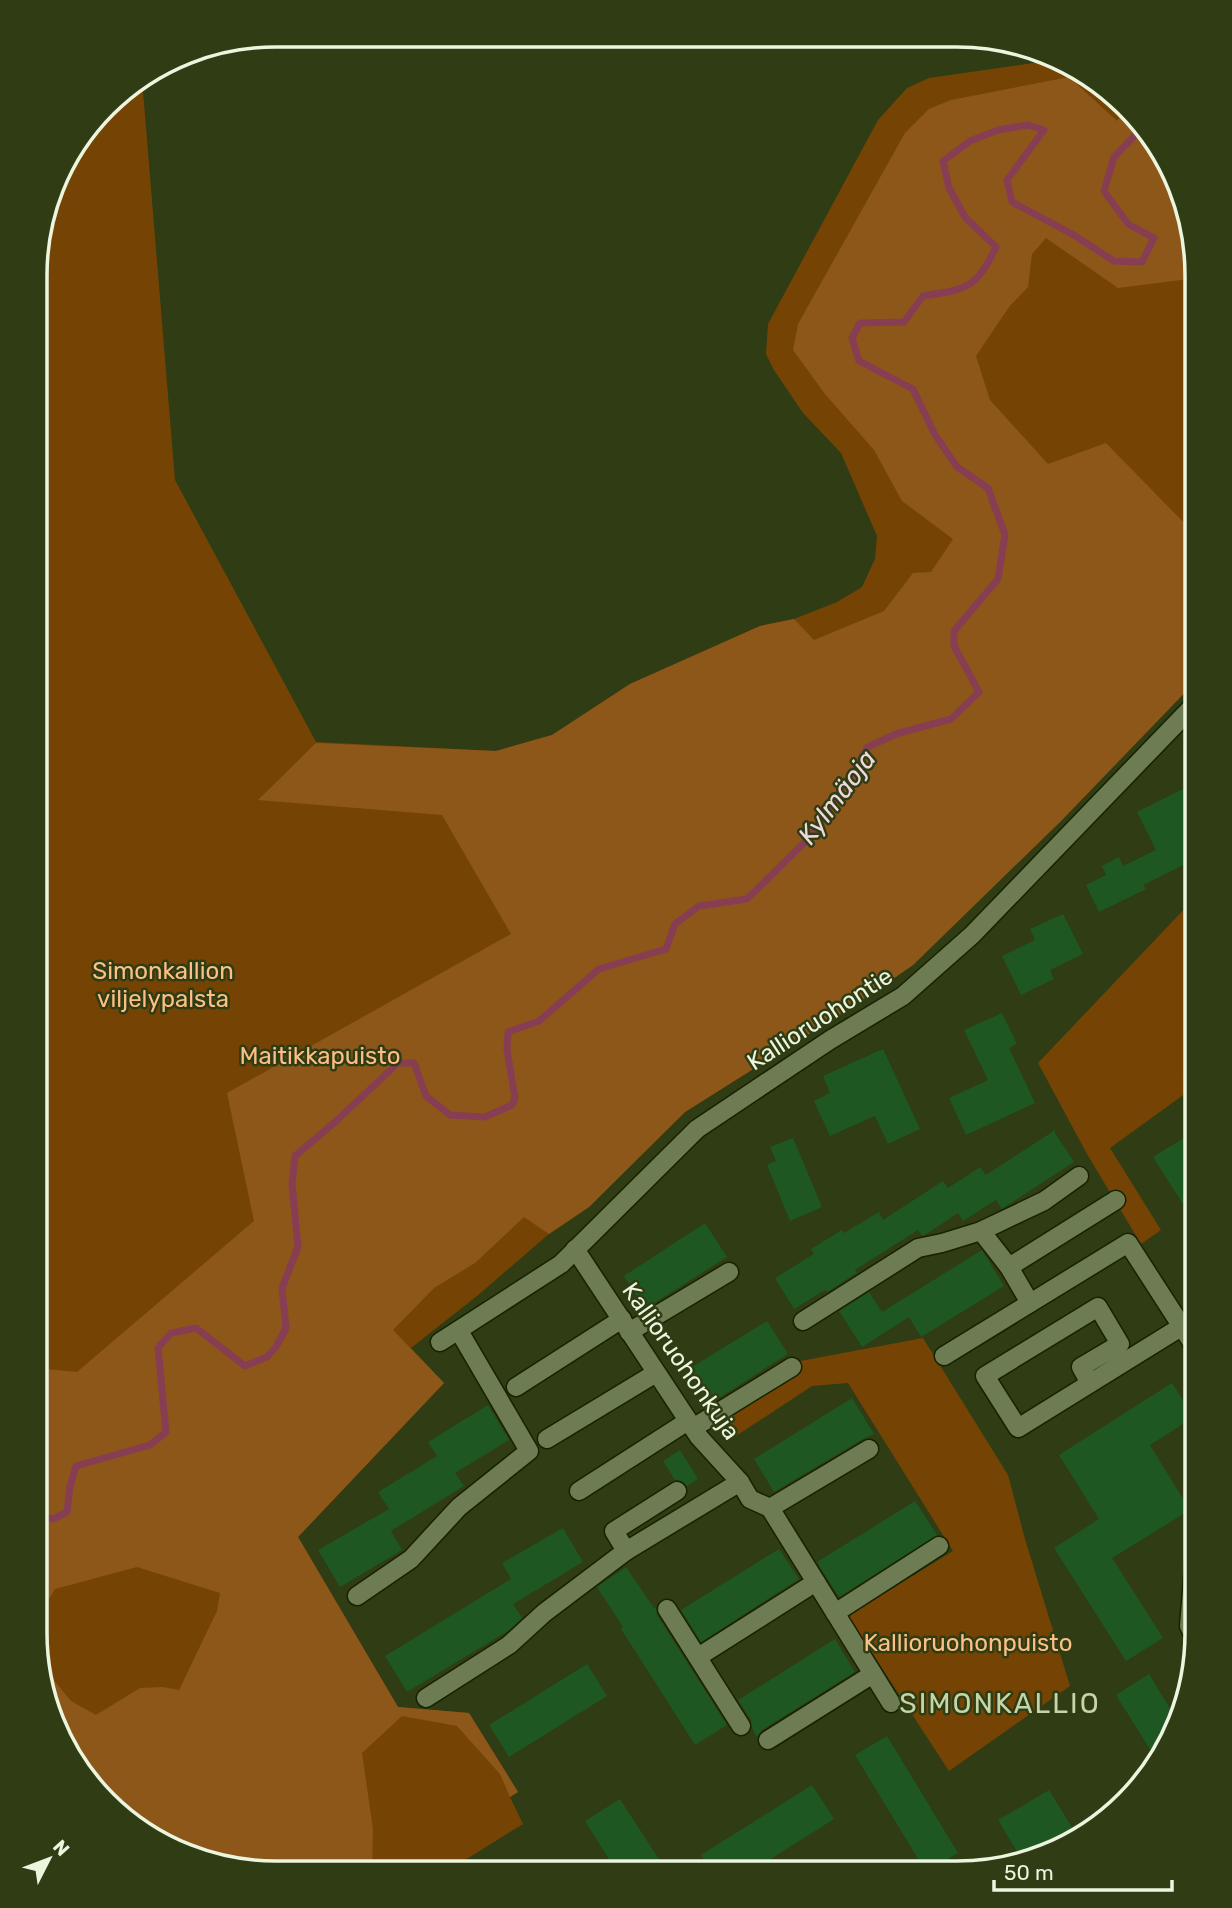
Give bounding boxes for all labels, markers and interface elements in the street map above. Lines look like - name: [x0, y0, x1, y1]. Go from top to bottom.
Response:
- water label: Kylmäoja: [792, 744, 883, 851]
- park label: Simonkallion viljelypalsta: [92, 957, 234, 1013]
- street label: Kallioruohontie: [742, 962, 898, 1076]
- park label: Maitikkapuisto: [239, 1042, 401, 1070]
- street label: Kallioruohonkuja: [616, 1277, 746, 1445]
- park label: Kallioruohonpuisto: [864, 1629, 1072, 1657]
- district label: SIMONKALLIO: [899, 1687, 1101, 1720]
- north arrow: [14, 1824, 84, 1894]
- text: N: [48, 1835, 74, 1861]
- scale bar: [994, 1848, 1172, 1892]
- text: 50 m: [1004, 1860, 1054, 1885]

